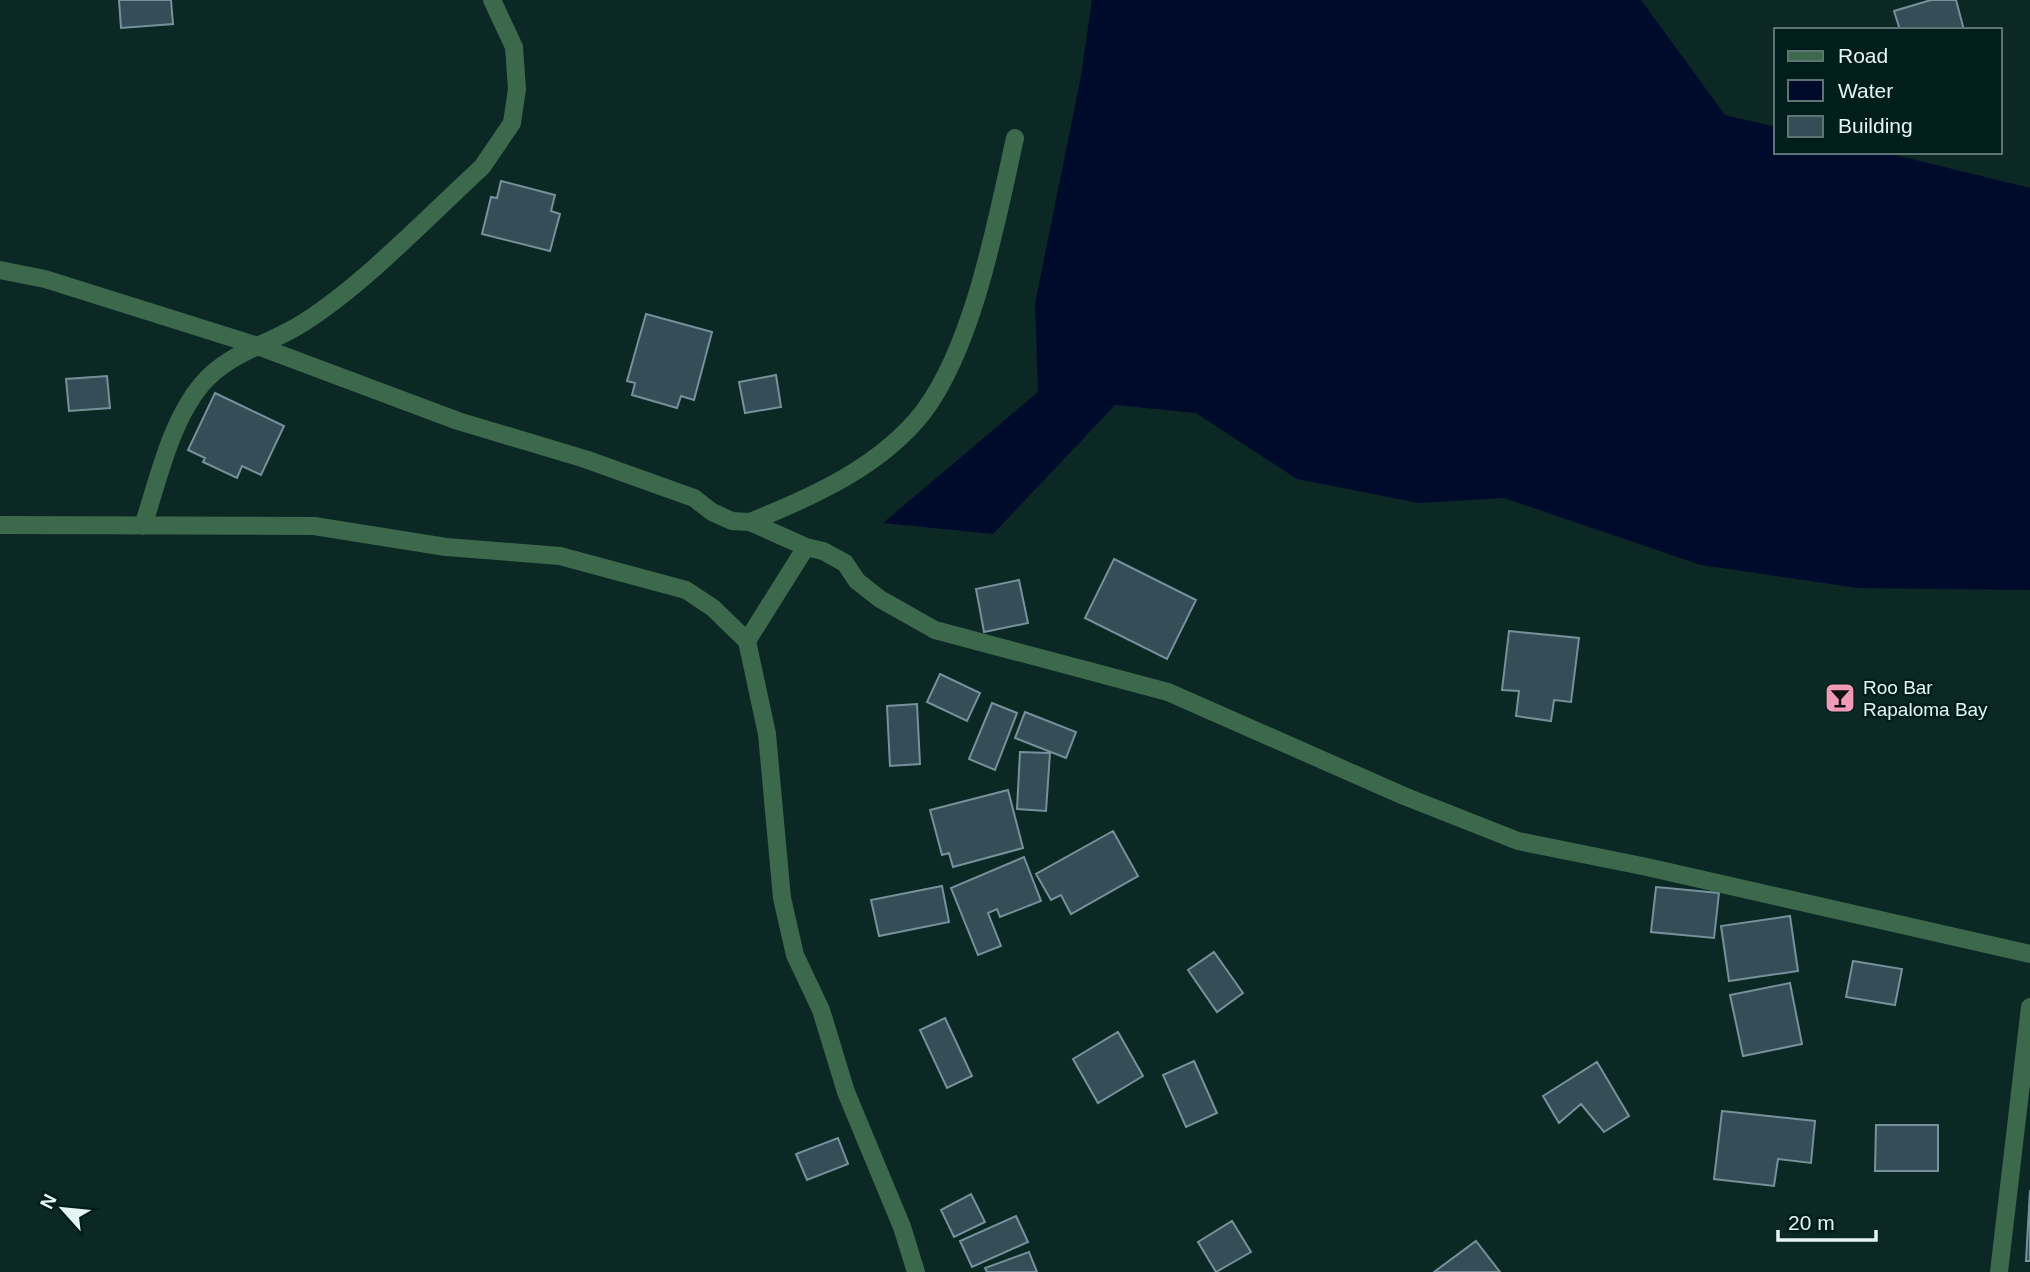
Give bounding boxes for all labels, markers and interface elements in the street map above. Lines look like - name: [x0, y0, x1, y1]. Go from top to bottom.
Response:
- legend: [1774, 28, 2002, 154]
- text: Road: [1838, 44, 1888, 67]
- text: Water: [1838, 79, 1893, 102]
- text: Building: [1838, 114, 1913, 137]
- place label: Roo Bar Rapaloma Bay: [1863, 677, 1988, 720]
- bar icon: Roo Bar Rapaloma Bay: [1823, 681, 1857, 715]
- north arrow: [28, 1174, 98, 1244]
- text: N: [36, 1191, 61, 1212]
- scale bar: [1778, 1198, 1876, 1242]
- text: 20 m: [1788, 1211, 1835, 1234]

